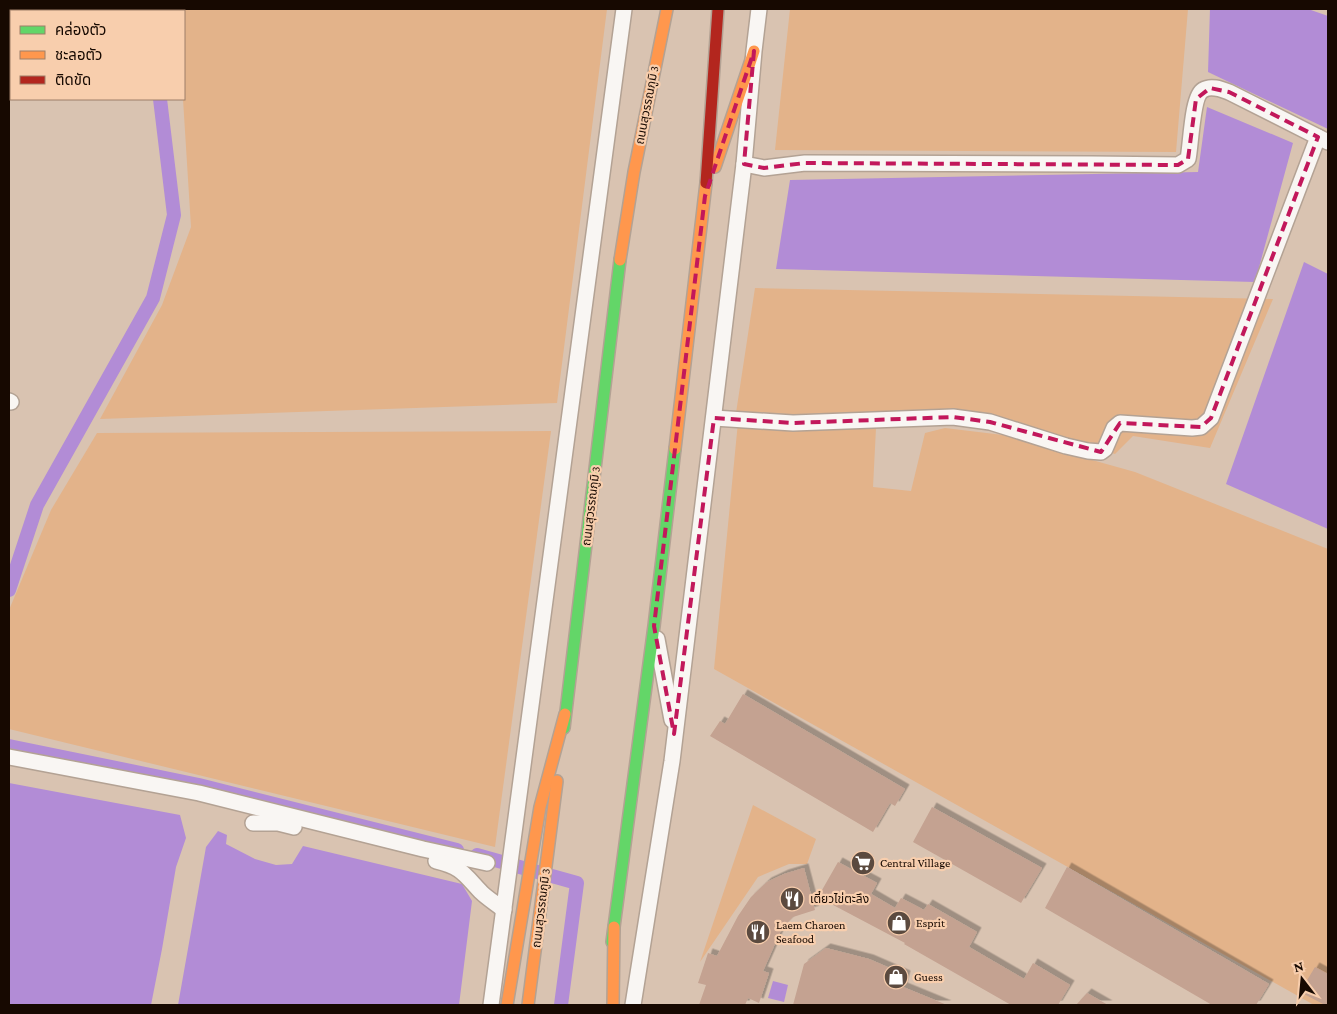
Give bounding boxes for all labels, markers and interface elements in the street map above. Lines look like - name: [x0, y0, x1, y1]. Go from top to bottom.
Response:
- legend: [10, 10, 185, 100]
- text: คล่องตัว: [55, 21, 106, 38]
- text: ชะลอตัว: [55, 47, 102, 63]
- street label: ถนนสุวรรณภูมิ 3: [633, 64, 662, 146]
- text: ติดขัด: [55, 72, 91, 88]
- street label: ถนนสุวรรณภูมิ 3: [579, 465, 603, 546]
- supermarket icon: Central Village: [850, 850, 876, 876]
- place label: Central Village: [880, 856, 950, 870]
- street label: ถนนสุวรรณภูมิ 3: [529, 867, 553, 948]
- restaurant icon: เตี๋ยวไข่ตะลึง: [779, 886, 805, 912]
- place label: เตี๋ยวไข่ตะลึง: [810, 890, 869, 906]
- shop icon: Esprit: [886, 910, 912, 936]
- place label: Esprit: [916, 916, 946, 930]
- place label: Laem Charoen Seafood: [776, 918, 846, 946]
- restaurant icon: Laem Charoen Seafood: [745, 919, 771, 945]
- north arrow: [1277, 954, 1327, 1004]
- text: N: [1292, 957, 1306, 976]
- shop icon: Guess: [883, 964, 909, 990]
- place label: Guess: [914, 970, 943, 984]

